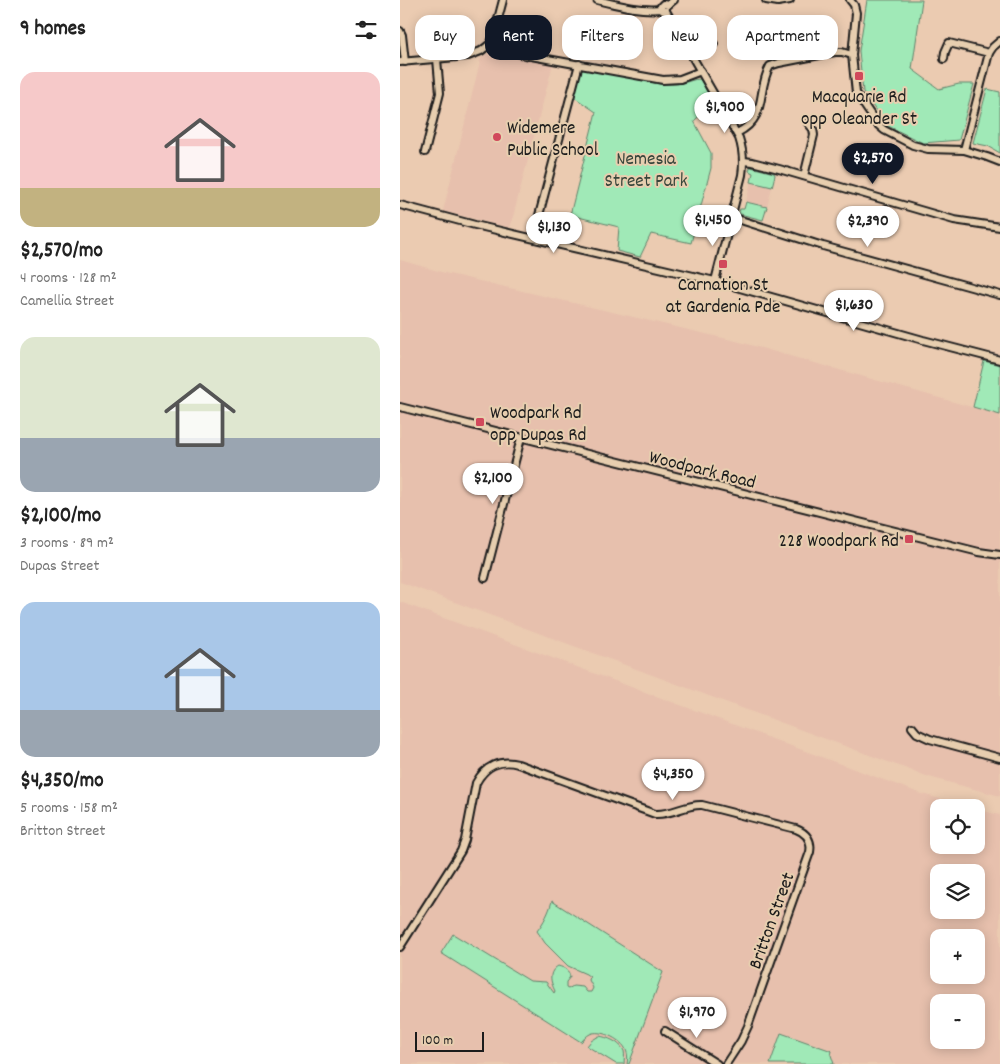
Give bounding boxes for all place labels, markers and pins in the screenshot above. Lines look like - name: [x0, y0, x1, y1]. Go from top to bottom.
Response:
- marker: Macquarie Rd opp Oleander St: [853, 70, 865, 82]
- place label: Macquarie Rd opp Oleander St: [801, 85, 917, 134]
- pin: $1,900: [684, 92, 766, 134]
- place label: Widemere Public School: [507, 116, 599, 165]
- marker: Widemere Public School: [491, 131, 503, 143]
- pin: $2,570: [832, 142, 914, 185]
- pin: $1,450: [672, 204, 754, 247]
- pin: $2,390: [827, 206, 909, 248]
- pin: $1,130: [513, 212, 595, 254]
- marker: Carnation St at Gardenia Pde: [717, 258, 729, 270]
- place label: Carnation St at Gardenia Pde: [666, 273, 780, 322]
- pin: $1,630: [813, 290, 895, 332]
- place label: Woodpark Rd opp Dupas Rd: [490, 401, 587, 450]
- marker: Woodpark Rd opp Dupas Rd: [474, 416, 486, 428]
- pin: $2,100: [452, 462, 534, 505]
- place label: 228 Woodpark Rd: [779, 529, 899, 556]
- marker: 228 Woodpark Rd: [903, 533, 915, 545]
- pin: $4,350: [632, 758, 714, 801]
- pin: $1,970: [656, 996, 738, 1039]

